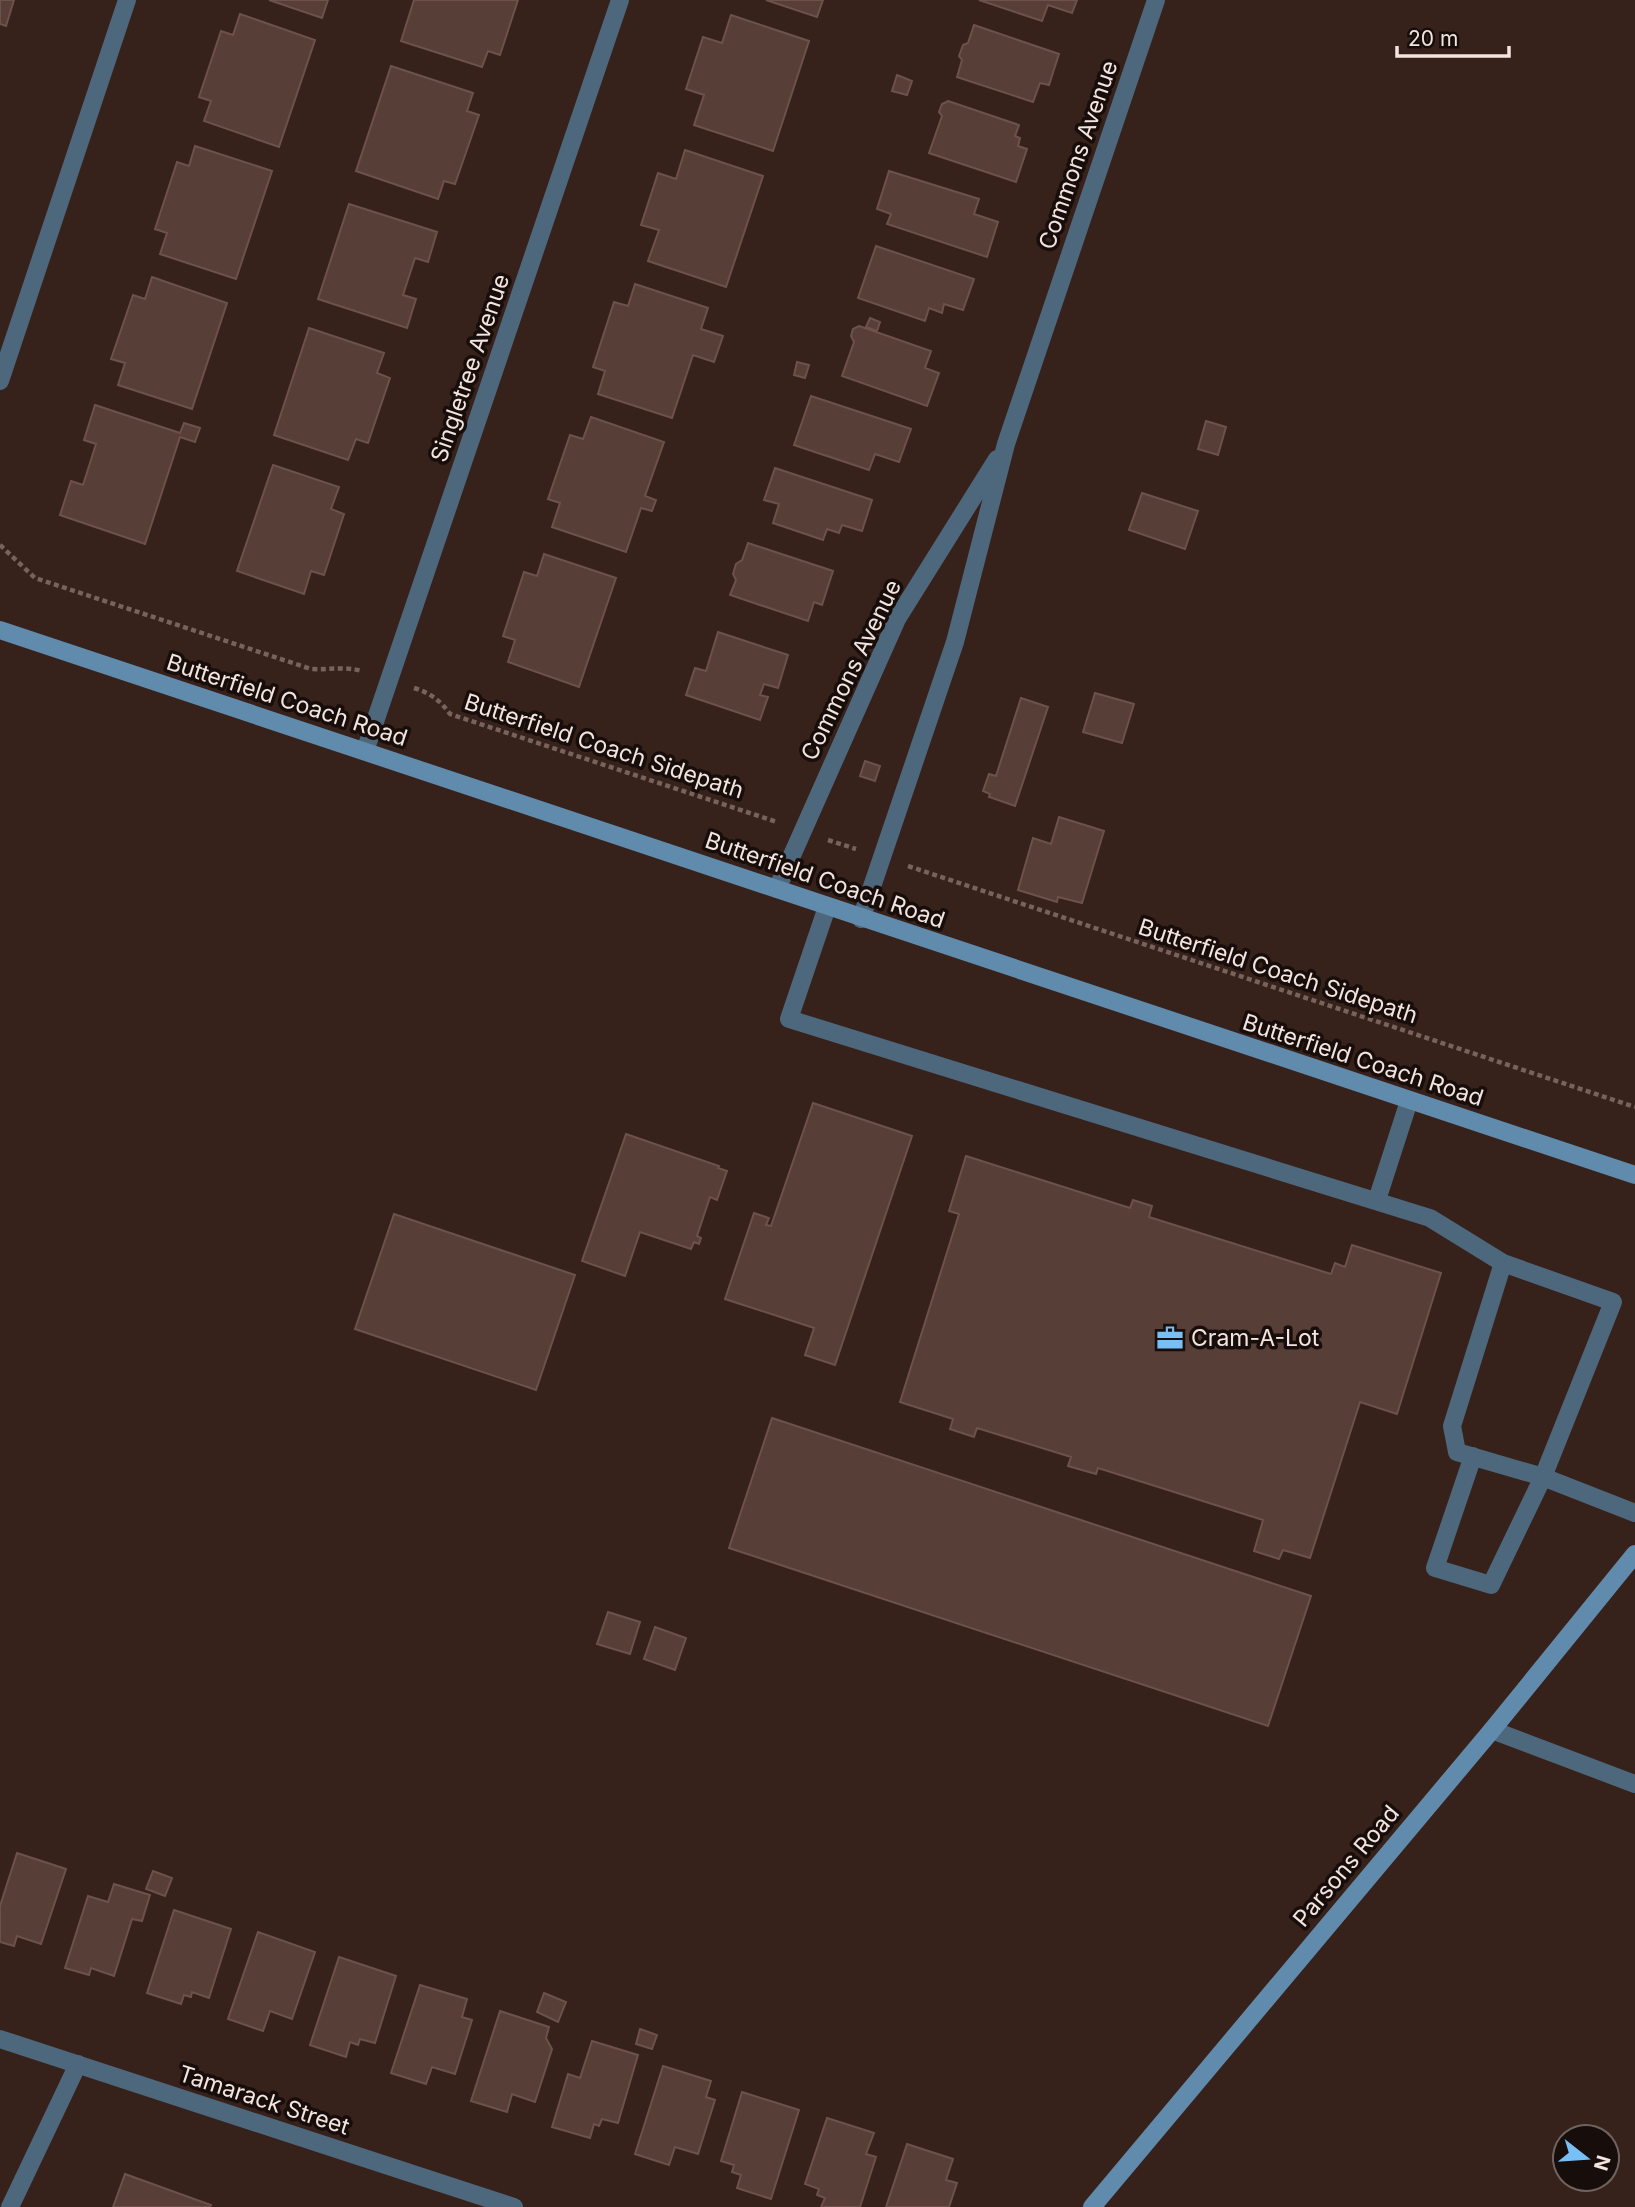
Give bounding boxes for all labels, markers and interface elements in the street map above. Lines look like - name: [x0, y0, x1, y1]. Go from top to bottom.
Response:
- scale bar: [1397, 14, 1509, 58]
- text: 20 m: [1408, 26, 1458, 51]
- street label: Commons Avenue: [1033, 57, 1123, 253]
- street label: Singletree Avenue: [425, 270, 515, 466]
- street label: Commons Avenue: [795, 575, 907, 765]
- street label: Butterfield Coach Road: [163, 648, 411, 752]
- street label: Butterfield Coach Sidepath: [461, 688, 747, 804]
- street label: Butterfield Coach Road: [702, 826, 948, 934]
- street label: Butterfield Coach Sidepath: [1135, 913, 1421, 1029]
- street label: Butterfield Coach Road: [1239, 1008, 1487, 1112]
- office icon: Cram-A-Lot: [1155, 1323, 1185, 1353]
- place label: Cram-A-Lot: [1191, 1324, 1320, 1352]
- street label: Parsons Road: [1287, 1800, 1405, 1932]
- street label: Tamarack Street: [175, 2059, 353, 2141]
- north arrow: [1551, 2123, 1621, 2193]
- text: N: [1589, 2153, 1615, 2173]

